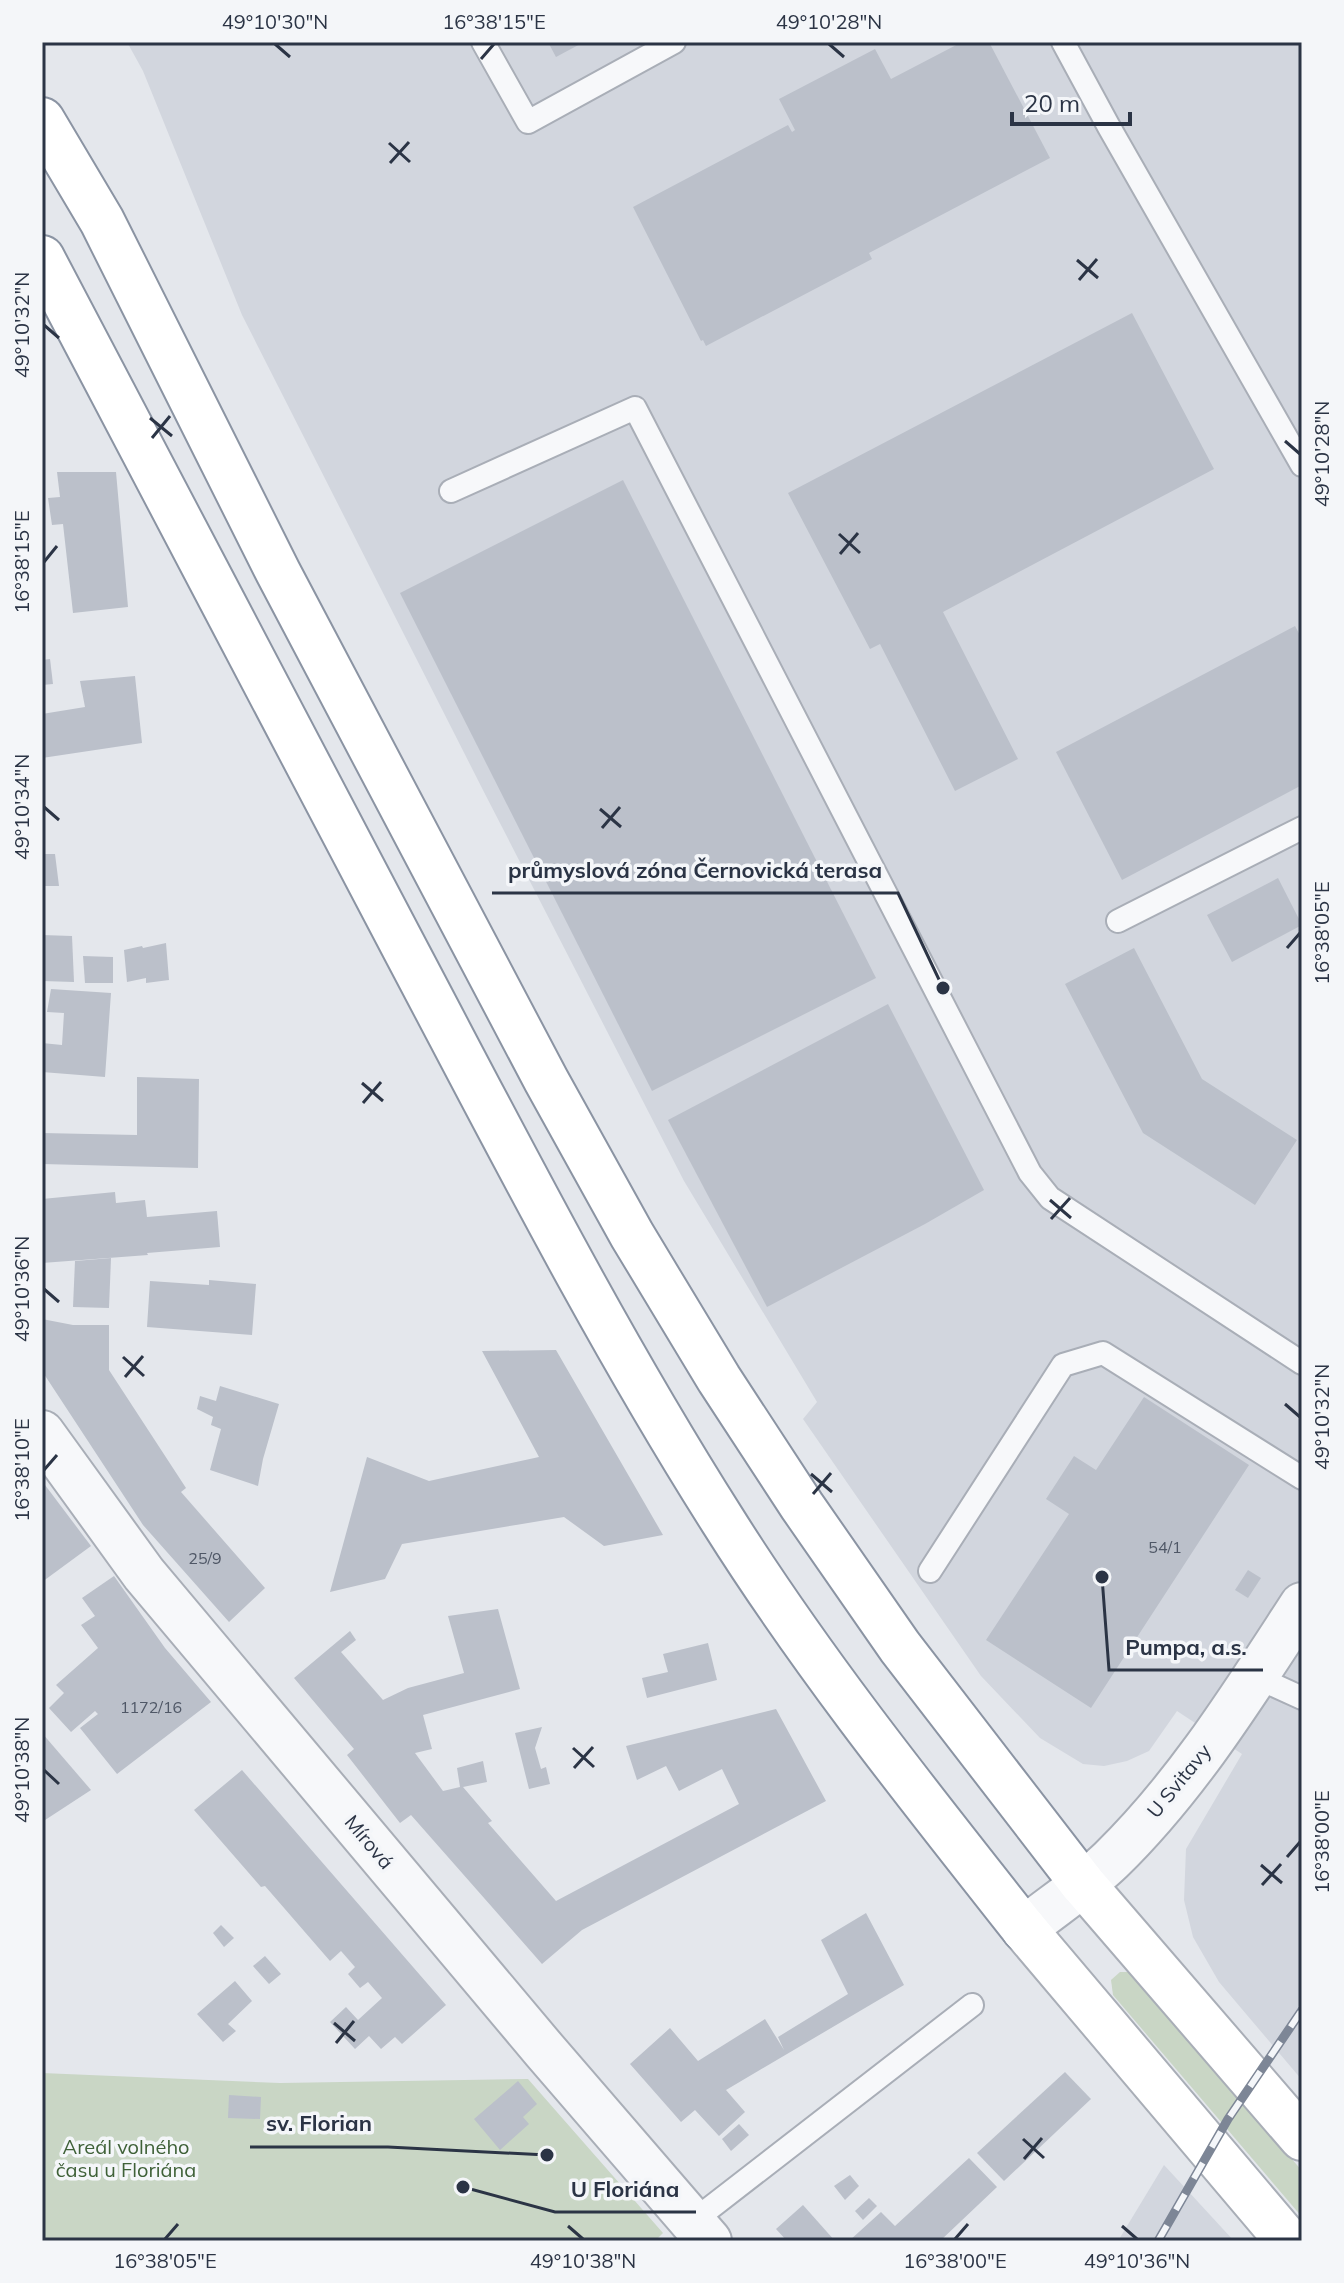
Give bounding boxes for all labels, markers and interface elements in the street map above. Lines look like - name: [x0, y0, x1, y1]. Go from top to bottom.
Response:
- text: 49°10'30"N: [222, 9, 328, 34]
- text: 16°38'15"E: [442, 9, 546, 34]
- text: 49°10'28"N: [776, 9, 882, 34]
- scale bar: [1012, 76, 1130, 126]
- text: 20 m: [1024, 88, 1080, 118]
- text: 49°10'32"N: [9, 272, 34, 378]
- text: 49°10'28"N: [1309, 401, 1334, 507]
- text: 16°38'15"E: [9, 510, 34, 614]
- text: 49°10'34"N: [9, 754, 34, 860]
- callout: průmyslová zóna Černovická terasa: [492, 847, 898, 893]
- text: průmyslová zóna Černovická terasa: [508, 856, 882, 884]
- text: 16°38'05"E: [1309, 881, 1334, 985]
- text: 49°10'36"N: [9, 1236, 34, 1342]
- text: 49°10'32"N: [1309, 1364, 1334, 1470]
- text: 16°38'10"E: [9, 1418, 34, 1522]
- house number: 54/1: [1148, 1537, 1182, 1557]
- house number: 25/9: [188, 1548, 222, 1568]
- callout: Pumpa, a.s.: [1109, 1624, 1263, 1670]
- text: Pumpa, a.s.: [1125, 1633, 1247, 1661]
- house number: 1172/16: [120, 1697, 182, 1717]
- text: 49°10'38"N: [9, 1717, 34, 1823]
- street label: U Svitavy: [1141, 1738, 1216, 1823]
- text: 16°38'00"E: [1309, 1790, 1334, 1894]
- street label: Mírová: [340, 1810, 399, 1874]
- callout: sv. Florian: [250, 2101, 388, 2147]
- text: sv. Florian: [266, 2109, 372, 2137]
- park label: Areál volného času u Floriána: [56, 2134, 196, 2182]
- callout: U Floriána: [555, 2166, 696, 2212]
- text: U Floriána: [571, 2175, 679, 2203]
- text: 16°38'05"E: [113, 2248, 217, 2273]
- text: 49°10'38"N: [530, 2248, 636, 2273]
- text: 16°38'00"E: [903, 2248, 1007, 2273]
- text: 49°10'36"N: [1084, 2248, 1190, 2273]

